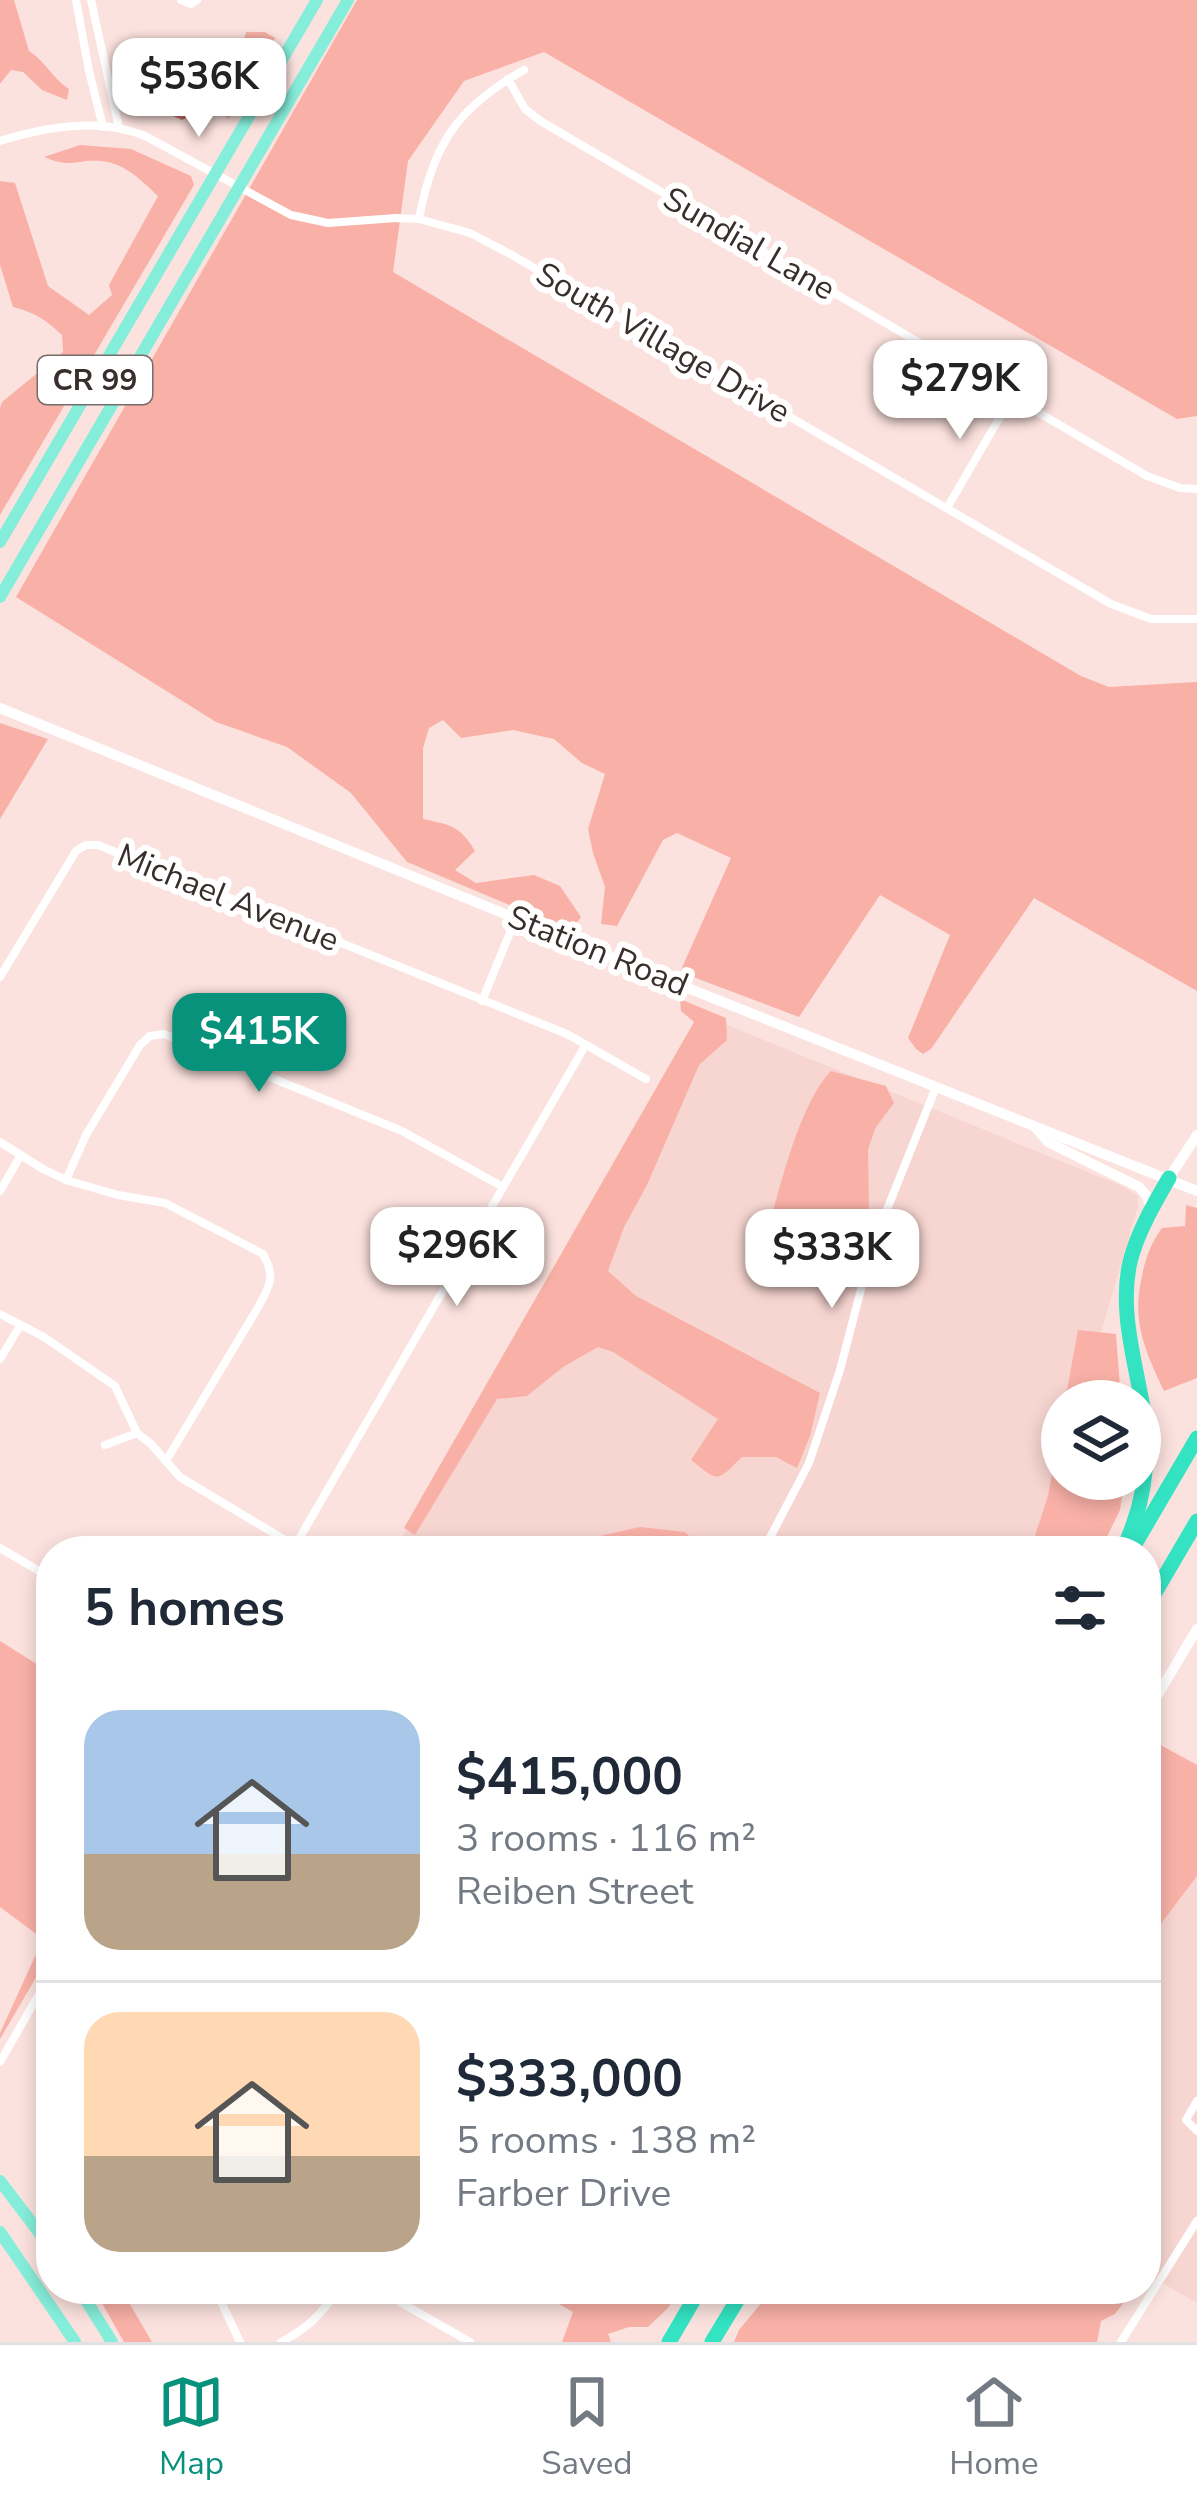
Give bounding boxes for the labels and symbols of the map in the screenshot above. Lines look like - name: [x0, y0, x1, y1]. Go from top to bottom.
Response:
- pin: $536K: [115, 38, 283, 140]
- street label: Sundial Lane: [655, 177, 843, 311]
- street label: South Village Drive: [527, 252, 799, 434]
- pin: $279K: [876, 340, 1044, 442]
- road number: CR 99: [38, 356, 152, 404]
- street label: Michael Avenue: [110, 833, 346, 963]
- street label: Station Road: [501, 894, 695, 1008]
- pin: $415K: [175, 993, 343, 1095]
- pin: $296K: [373, 1207, 541, 1309]
- pin: $333K: [748, 1209, 916, 1311]

